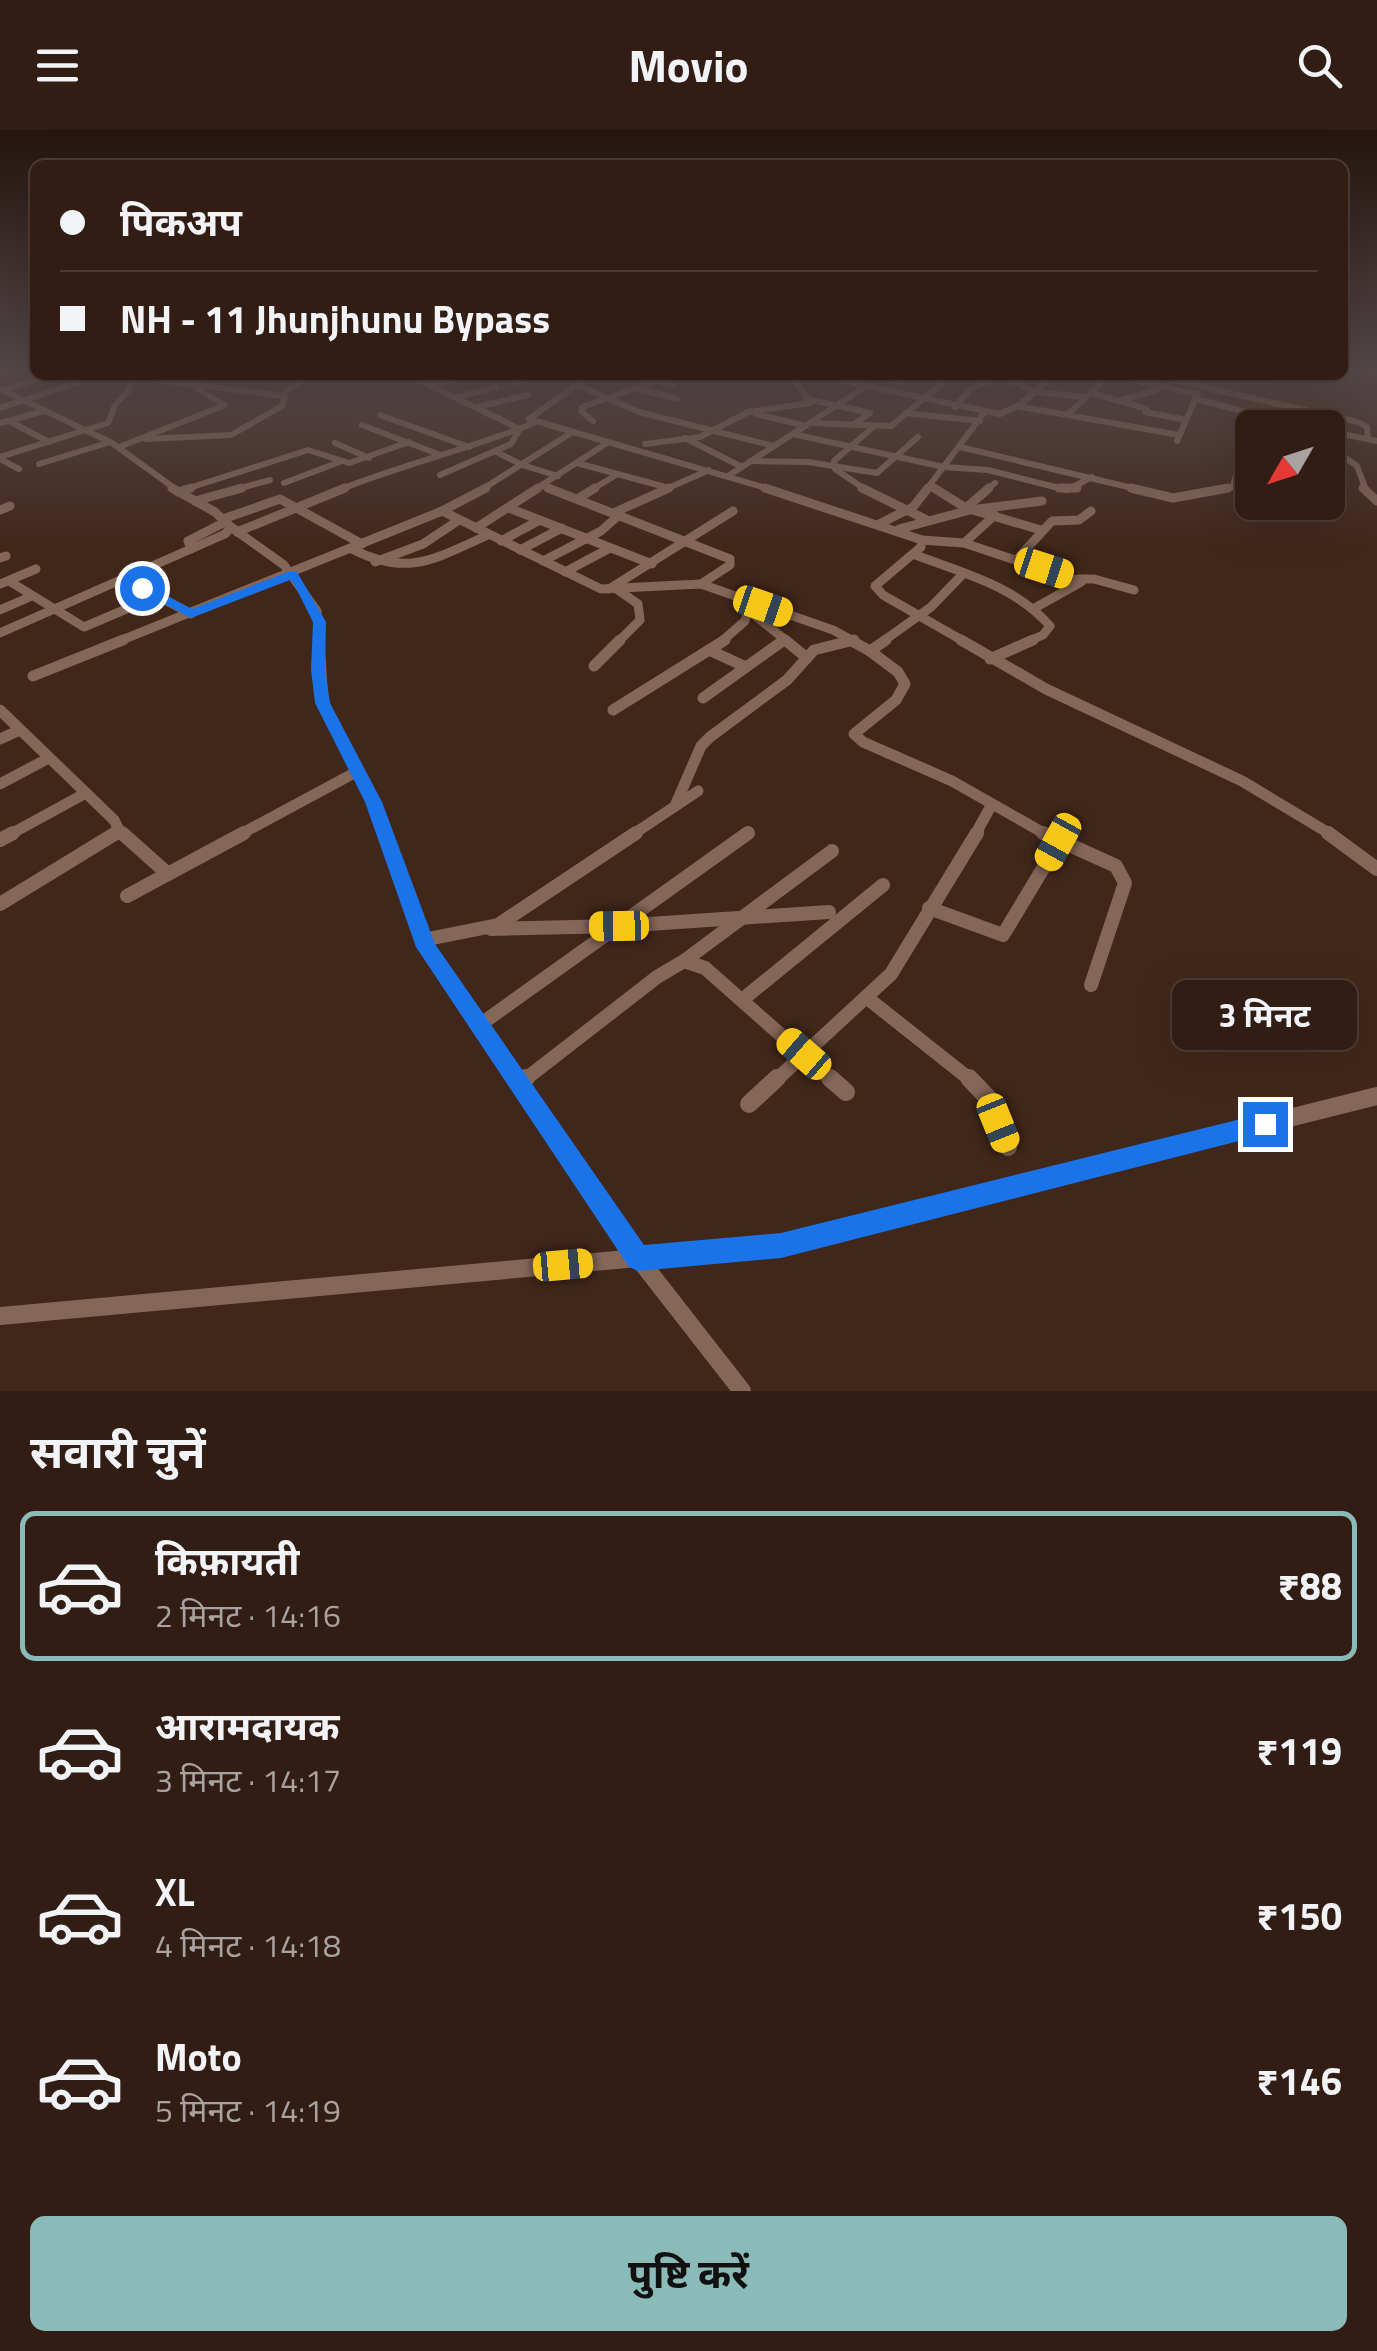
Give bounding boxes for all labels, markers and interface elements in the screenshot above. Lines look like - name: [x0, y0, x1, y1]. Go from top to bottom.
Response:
- text: Movio: [629, 31, 748, 99]
- icon: menu: [30, 38, 85, 93]
- icon: search: [1292, 38, 1347, 93]
- text: पिकअप: [120, 193, 242, 251]
- text: NH - 11 Jhunjhunu Bypass: [120, 290, 550, 348]
- north arrow: [1235, 410, 1345, 520]
- map controls: [1235, 410, 1345, 520]
- car: [1011, 544, 1077, 592]
- route start: [120, 566, 165, 611]
- car: [730, 582, 796, 630]
- car: [1030, 808, 1086, 876]
- car: [589, 910, 649, 942]
- callout: 3 मिनट: [1172, 979, 1358, 1049]
- text: 3 मिनट: [1218, 991, 1311, 1039]
- car: [772, 1023, 836, 1085]
- car: [973, 1090, 1023, 1156]
- route end: [1243, 1102, 1288, 1147]
- car: [532, 1247, 594, 1283]
- text: सवारी चुनें: [30, 1417, 205, 1485]
- text: किफ़ायती: [155, 1532, 299, 1590]
- icon: car: [35, 1541, 125, 1631]
- text: ₹88: [1278, 1557, 1342, 1615]
- text: 2 मिनट · 14:16: [155, 1591, 341, 1639]
- text: आरामदायक: [155, 1697, 339, 1755]
- icon: car: [35, 1706, 125, 1796]
- text: ₹119: [1256, 1722, 1342, 1780]
- text: 3 मिनट · 14:17: [155, 1756, 341, 1804]
- text: XL: [155, 1863, 195, 1921]
- icon: car: [35, 1871, 125, 1961]
- text: ₹150: [1256, 1887, 1342, 1945]
- text: 4 मिनट · 14:18: [155, 1921, 341, 1969]
- text: Moto: [155, 2028, 242, 2086]
- icon: car: [35, 2036, 125, 2126]
- text: ₹146: [1256, 2052, 1342, 2110]
- text: 5 मिनट · 14:19: [155, 2086, 341, 2134]
- button: पुष्टि करें: [30, 2216, 1347, 2331]

